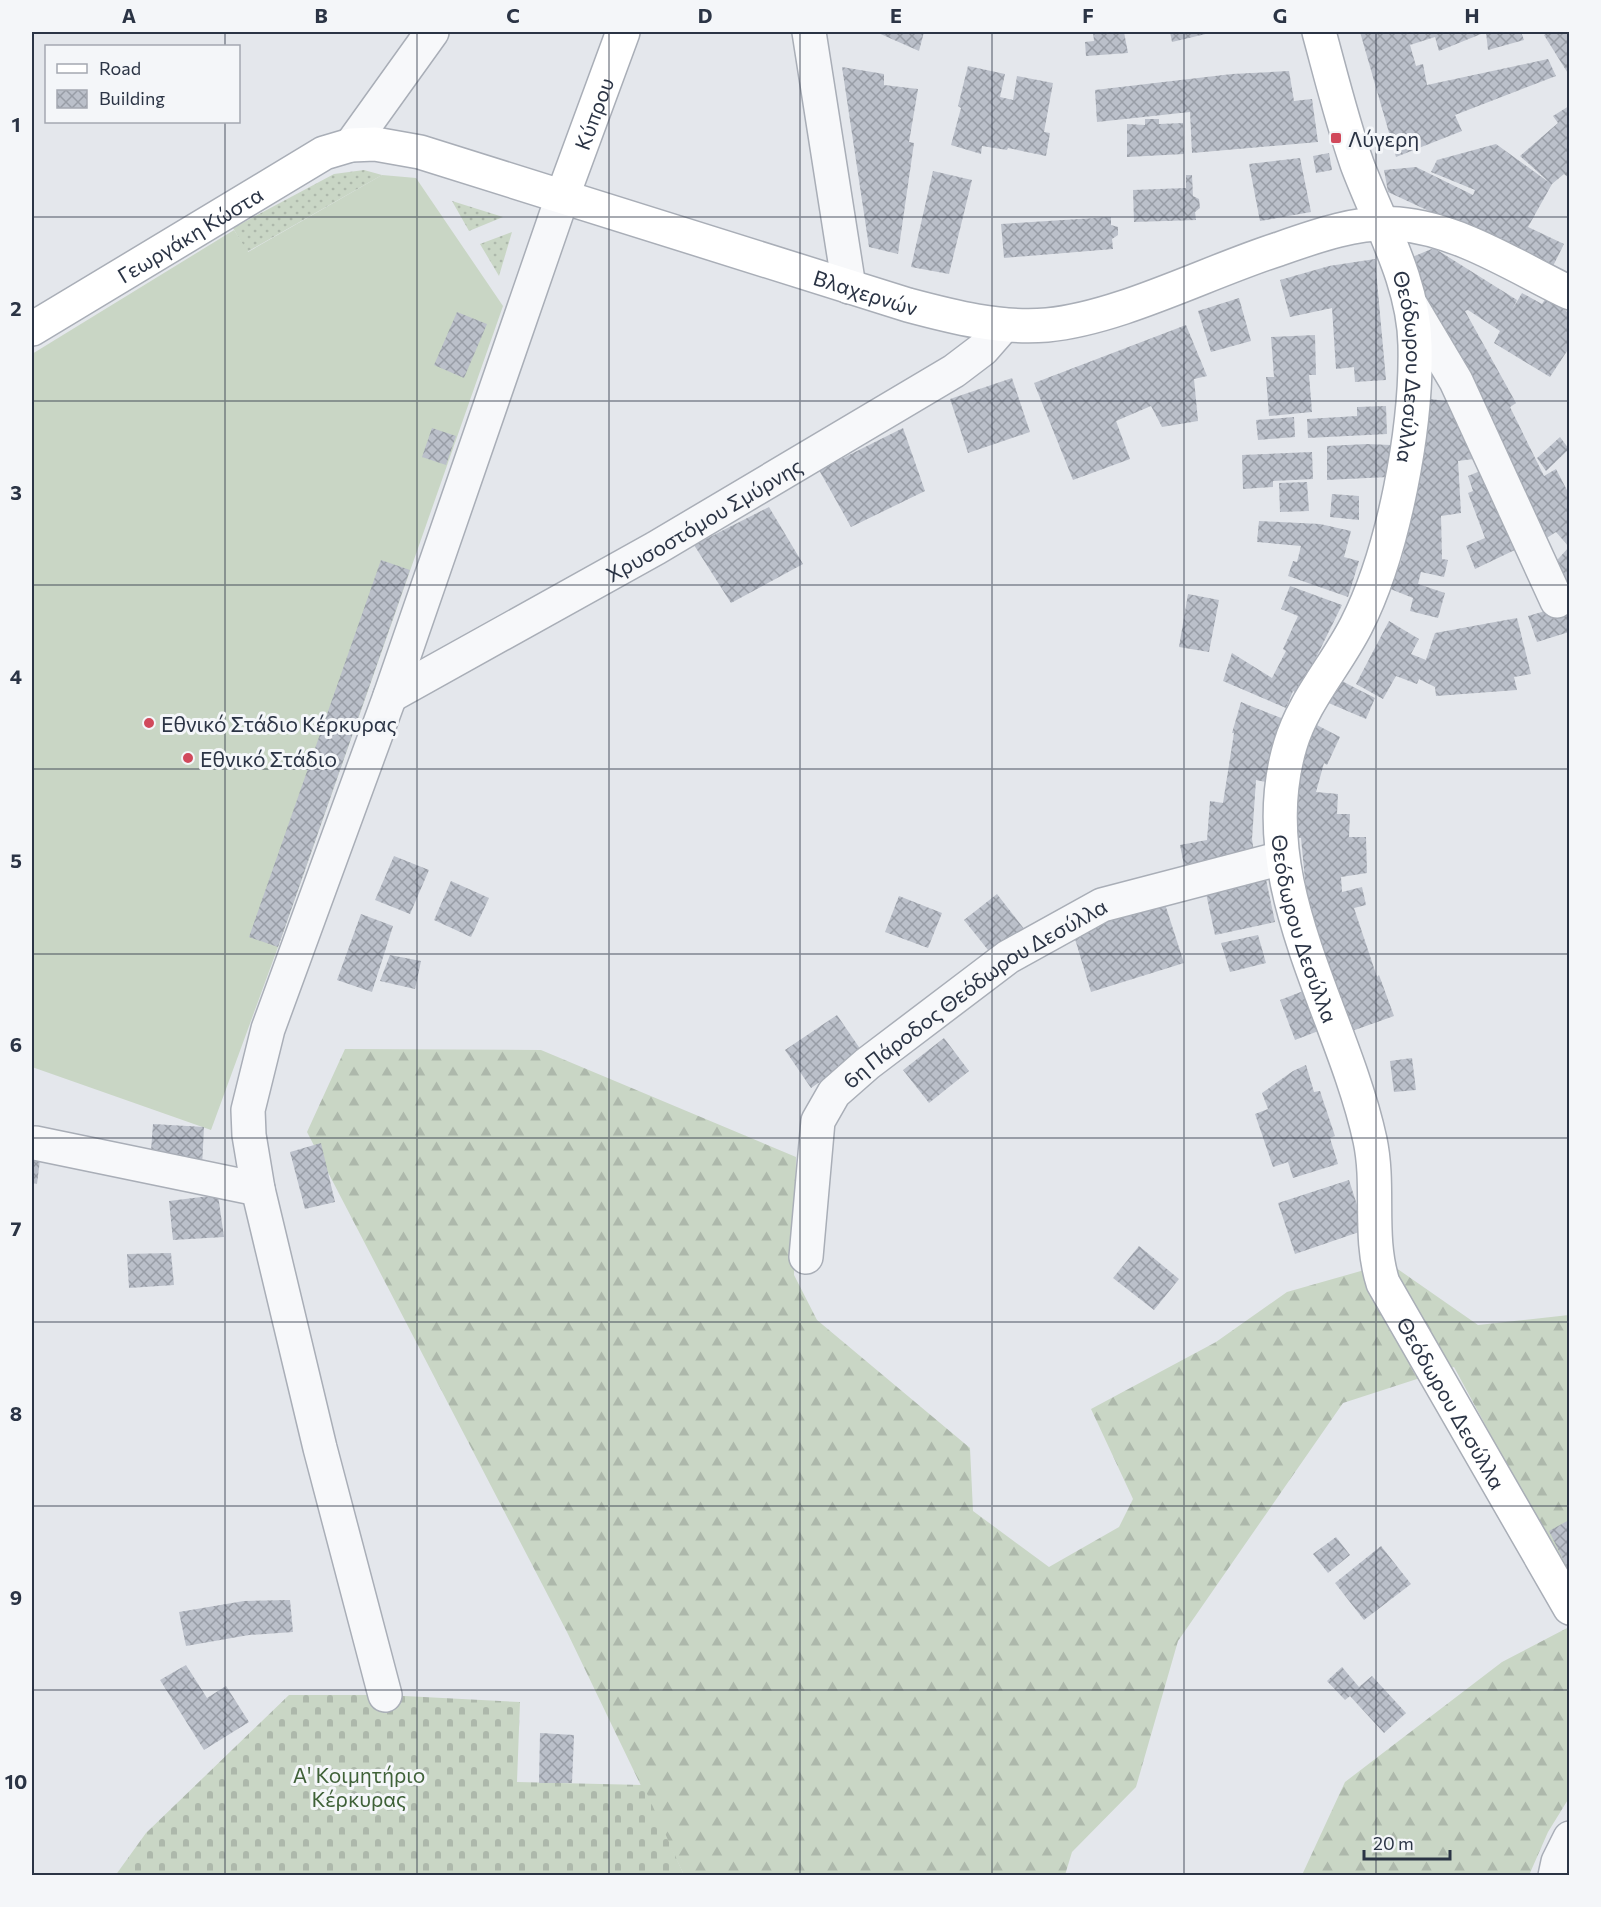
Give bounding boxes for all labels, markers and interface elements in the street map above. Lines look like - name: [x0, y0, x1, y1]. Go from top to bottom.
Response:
- text: A: [122, 3, 136, 27]
- text: B: [314, 3, 328, 27]
- text: C: [506, 3, 520, 27]
- text: D: [698, 3, 712, 27]
- text: E: [890, 3, 902, 27]
- text: F: [1082, 3, 1094, 27]
- text: G: [1273, 3, 1287, 27]
- text: H: [1465, 3, 1480, 27]
- legend: [45, 45, 240, 123]
- text: Road: [99, 57, 141, 79]
- street label: Κύπρου: [568, 74, 618, 153]
- text: Building: [99, 87, 165, 109]
- text: 1: [11, 112, 21, 136]
- place label: Λύγερη: [1348, 126, 1419, 151]
- marker: Λύγερη: [1329, 131, 1343, 145]
- street label: Γεωργάκη Κώστα: [112, 181, 267, 287]
- street label: Βλαχερνών: [811, 264, 921, 320]
- street label: Θεόδωρου Δεσύλλα: [1389, 267, 1428, 465]
- text: 2: [10, 296, 22, 320]
- street label: Χρυσοστόμου Σμύρνης: [601, 452, 806, 586]
- text: 3: [10, 480, 22, 504]
- text: 4: [10, 664, 22, 688]
- place label: Εθνικό Στάδιο Κέρκυρας: [161, 711, 397, 736]
- marker: Εθνικό Στάδιο Κέρκυρας: [142, 716, 156, 730]
- place label: Εθνικό Στάδιο: [200, 746, 337, 771]
- marker: Εθνικό Στάδιο: [181, 751, 195, 765]
- street label: Θεόδωρου Δεσύλλα: [1268, 833, 1344, 1026]
- text: 5: [10, 848, 22, 872]
- street label: 6η Πάροδος Θεόδωρου Δεσύλλα: [837, 893, 1111, 1093]
- text: 6: [10, 1032, 22, 1056]
- text: 7: [11, 1216, 22, 1240]
- street label: Θεόδωρου Δεσύλλα: [1392, 1312, 1511, 1493]
- text: 8: [10, 1401, 22, 1425]
- text: 9: [10, 1585, 22, 1609]
- park label: Α' Κοιμητήριο Κέρκυρας: [293, 1762, 425, 1811]
- text: 10: [5, 1769, 27, 1793]
- scale bar: [1364, 1823, 1450, 1861]
- text: 20 m: [1373, 1832, 1414, 1854]

